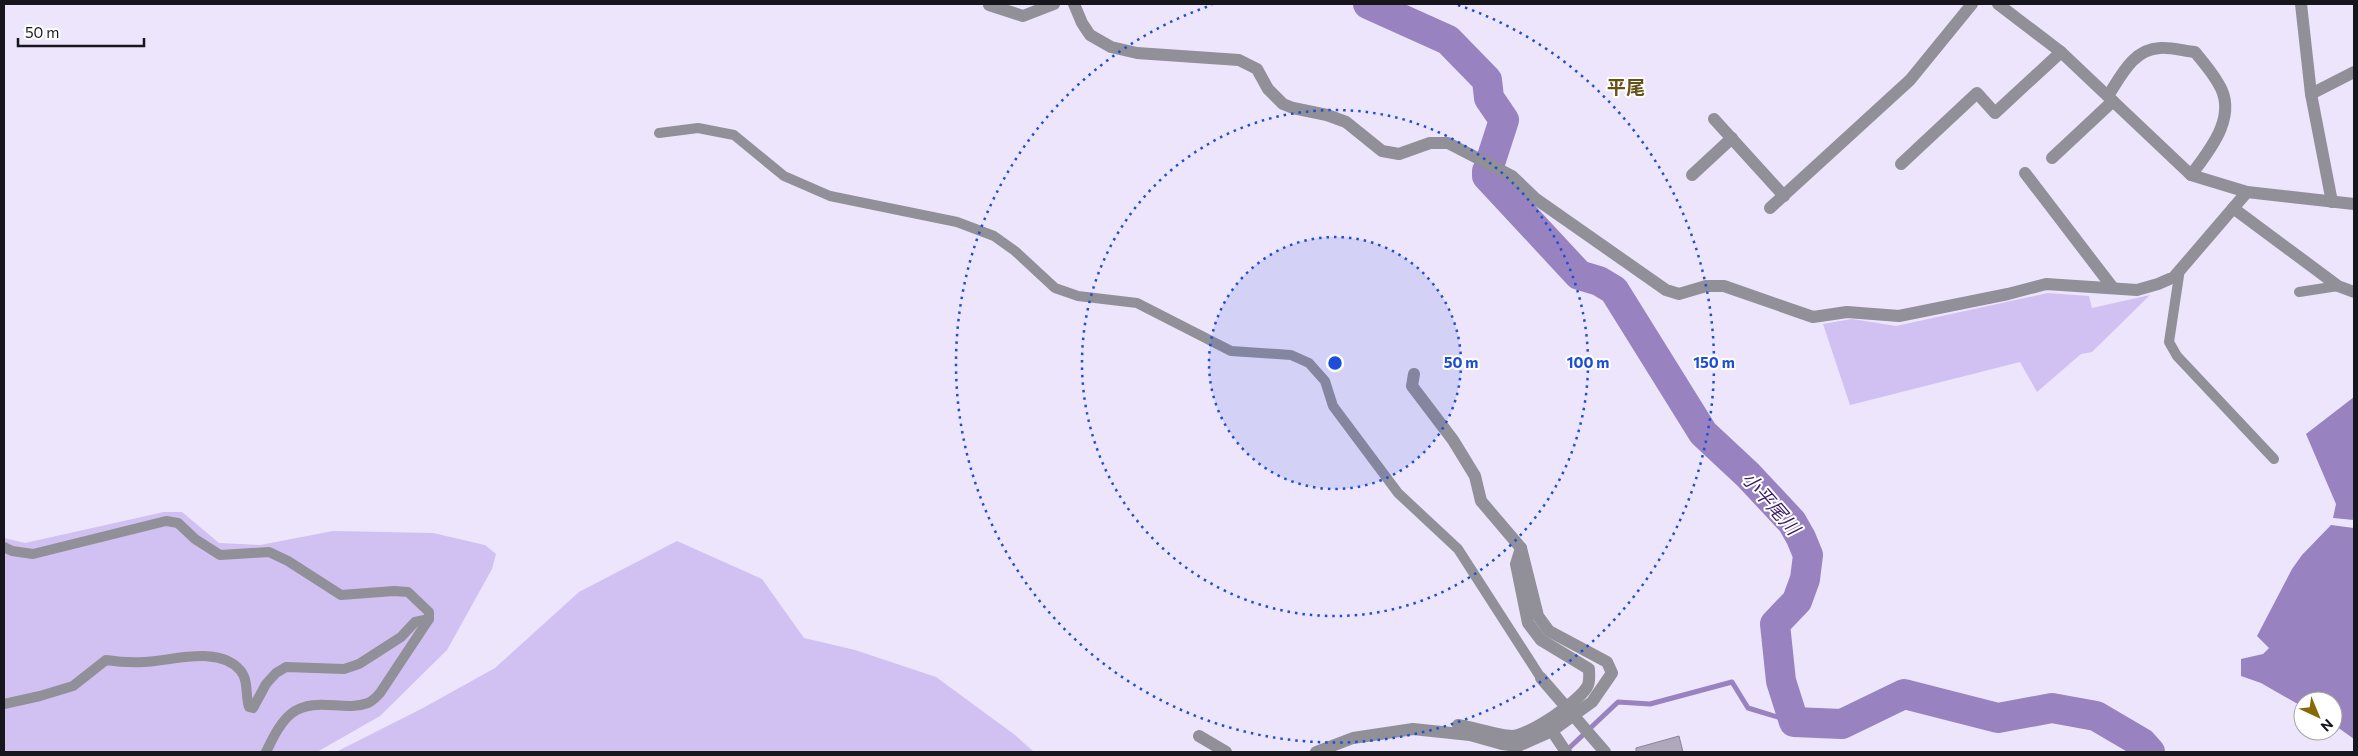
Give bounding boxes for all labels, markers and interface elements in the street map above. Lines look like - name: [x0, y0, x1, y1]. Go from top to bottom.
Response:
- scale bar: [18, 15, 144, 47]
- text: 50 m: [25, 23, 59, 41]
- district label: 平尾: [1607, 75, 1645, 98]
- text: 50 m: [1444, 353, 1478, 371]
- text: 100 m: [1567, 353, 1609, 371]
- text: 150 m: [1693, 353, 1735, 371]
- centre of rings: [1326, 354, 1344, 372]
- water label: 小平尾川: [1738, 466, 1806, 540]
- north arrow: [2293, 691, 2343, 741]
- text: N: [2318, 716, 2337, 735]

